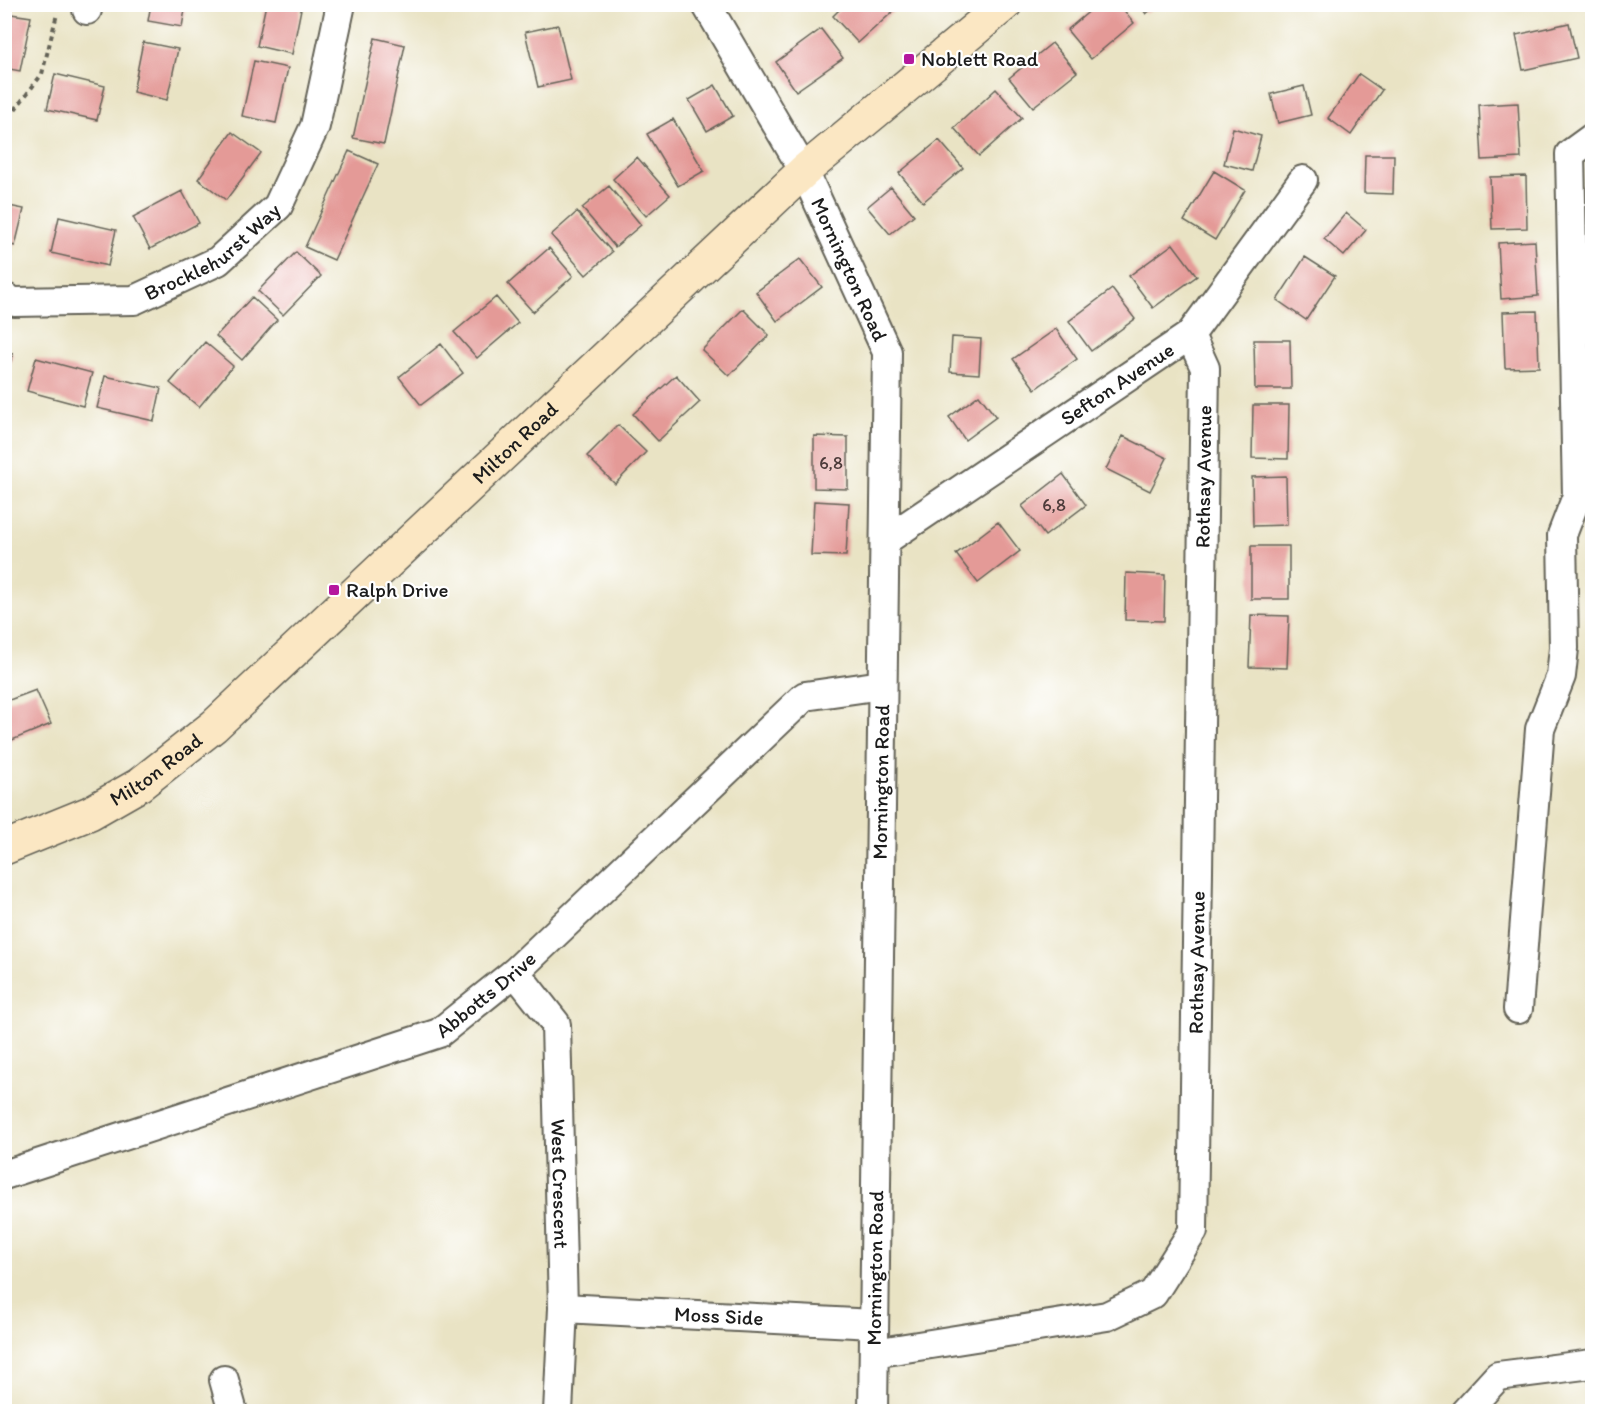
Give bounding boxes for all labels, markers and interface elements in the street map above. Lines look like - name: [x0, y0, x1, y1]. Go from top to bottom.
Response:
- place label: Noblett Road: [921, 46, 1039, 71]
- marker: Noblett Road: [902, 52, 916, 66]
- street label: Mornington Road: [806, 193, 894, 345]
- street label: Brocklehurst Way: [140, 197, 285, 305]
- street label: Sefton Avenue: [1056, 336, 1179, 431]
- street label: Milton Road: [466, 396, 563, 489]
- street label: Rothsay Avenue: [1189, 405, 1216, 548]
- house number: 6,8: [819, 452, 843, 474]
- house number: 6,8: [1042, 494, 1066, 516]
- place label: Ralph Drive: [346, 577, 449, 602]
- marker: Ralph Drive: [327, 583, 341, 597]
- street label: Mornington Road: [867, 704, 894, 860]
- street label: Milton Road: [105, 727, 207, 811]
- street label: Rothsay Avenue: [1183, 891, 1210, 1034]
- street label: Abbotts Drive: [430, 946, 541, 1043]
- street label: West Crescent: [546, 1118, 575, 1249]
- street label: Mornington Road: [861, 1190, 888, 1346]
- street label: Moss Side: [673, 1301, 764, 1330]

